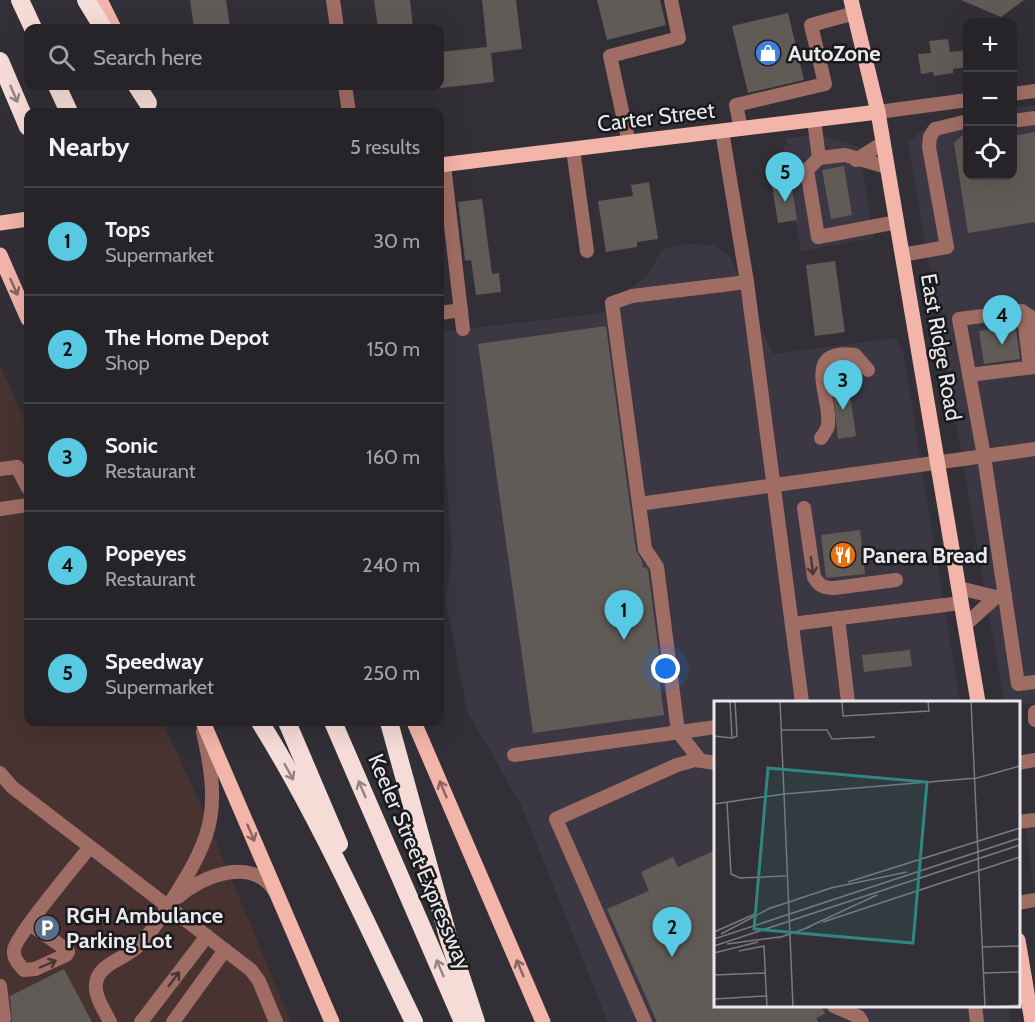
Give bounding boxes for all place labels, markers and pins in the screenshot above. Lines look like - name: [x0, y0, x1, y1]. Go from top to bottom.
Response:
- shop icon: AutoZone: [753, 38, 783, 68]
- place label: AutoZone: [788, 40, 881, 67]
- pin: 5: [766, 152, 804, 202]
- pin: 4: [982, 296, 1022, 345]
- pin: 3: [824, 360, 862, 410]
- restaurant icon: Panera Bread: [828, 540, 858, 570]
- place label: Panera Bread: [862, 542, 988, 569]
- pin: 1: [604, 590, 644, 640]
- place label: RGH Ambulance Parking Lot: [66, 902, 223, 954]
- pin: 2: [652, 908, 692, 957]
- parking icon: RGH Ambulance Parking Lot: [32, 913, 62, 943]

